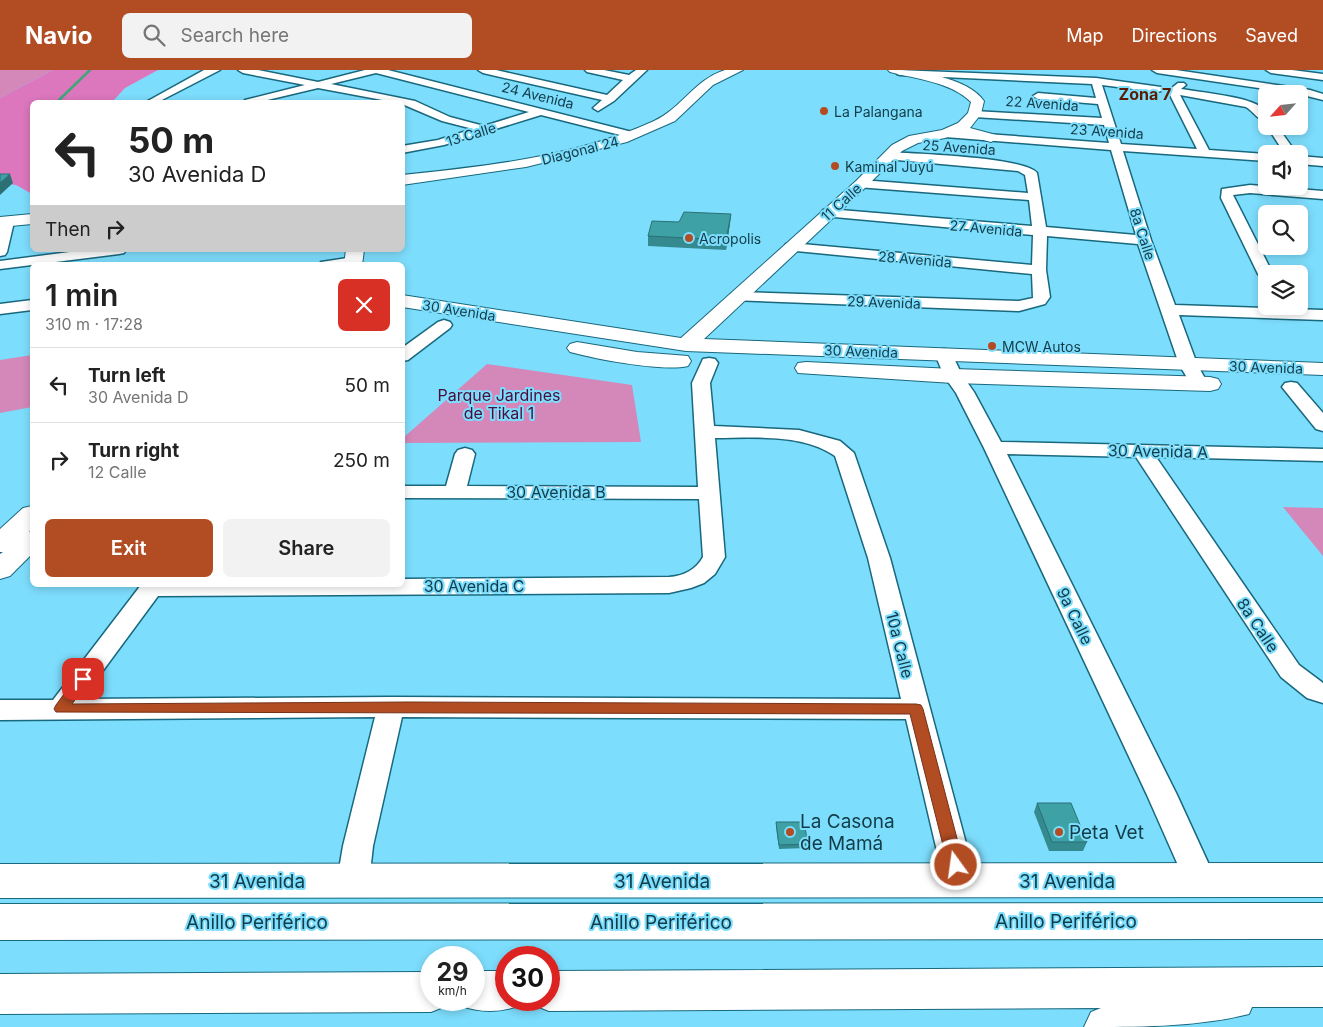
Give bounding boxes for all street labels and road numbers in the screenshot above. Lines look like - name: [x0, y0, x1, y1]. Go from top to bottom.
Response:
- street label: 24 Avenida: [500, 78, 576, 112]
- street label: 22 Avenida: [1005, 92, 1079, 114]
- street label: 13 Calle: [444, 118, 498, 150]
- street label: 23 Avenida: [1070, 120, 1144, 142]
- street label: Diagonal 24: [540, 132, 620, 168]
- street label: 25 Avenida: [922, 136, 996, 158]
- street label: 11 Calle: [817, 180, 865, 224]
- street label: 8a Calle: [1127, 206, 1159, 262]
- street label: 27 Avenida: [949, 216, 1023, 240]
- street label: 28 Avenida: [878, 247, 952, 271]
- street label: 29 Avenida: [847, 292, 921, 312]
- street label: 30 Avenida: [421, 296, 497, 324]
- street label: 30 Avenida: [824, 341, 898, 361]
- street label: 30 Avenida: [1229, 357, 1303, 377]
- street label: 30 Avenida A: [1108, 440, 1208, 462]
- street label: 30 Avenida B: [506, 482, 606, 502]
- street label: 30 Avenida C: [424, 576, 524, 596]
- street label: 9a Calle: [1053, 584, 1097, 648]
- street label: 8a Calle: [1233, 594, 1283, 656]
- street label: 10a Calle: [882, 610, 918, 680]
- street label: 31 Avenida: [209, 870, 305, 893]
- street label: 31 Avenida: [614, 870, 710, 893]
- street label: 31 Avenida: [1019, 870, 1115, 893]
- street label: Anillo Periférico: [995, 910, 1137, 933]
- street label: Anillo Periférico: [186, 911, 328, 934]
- street label: Anillo Periférico: [590, 911, 732, 934]

